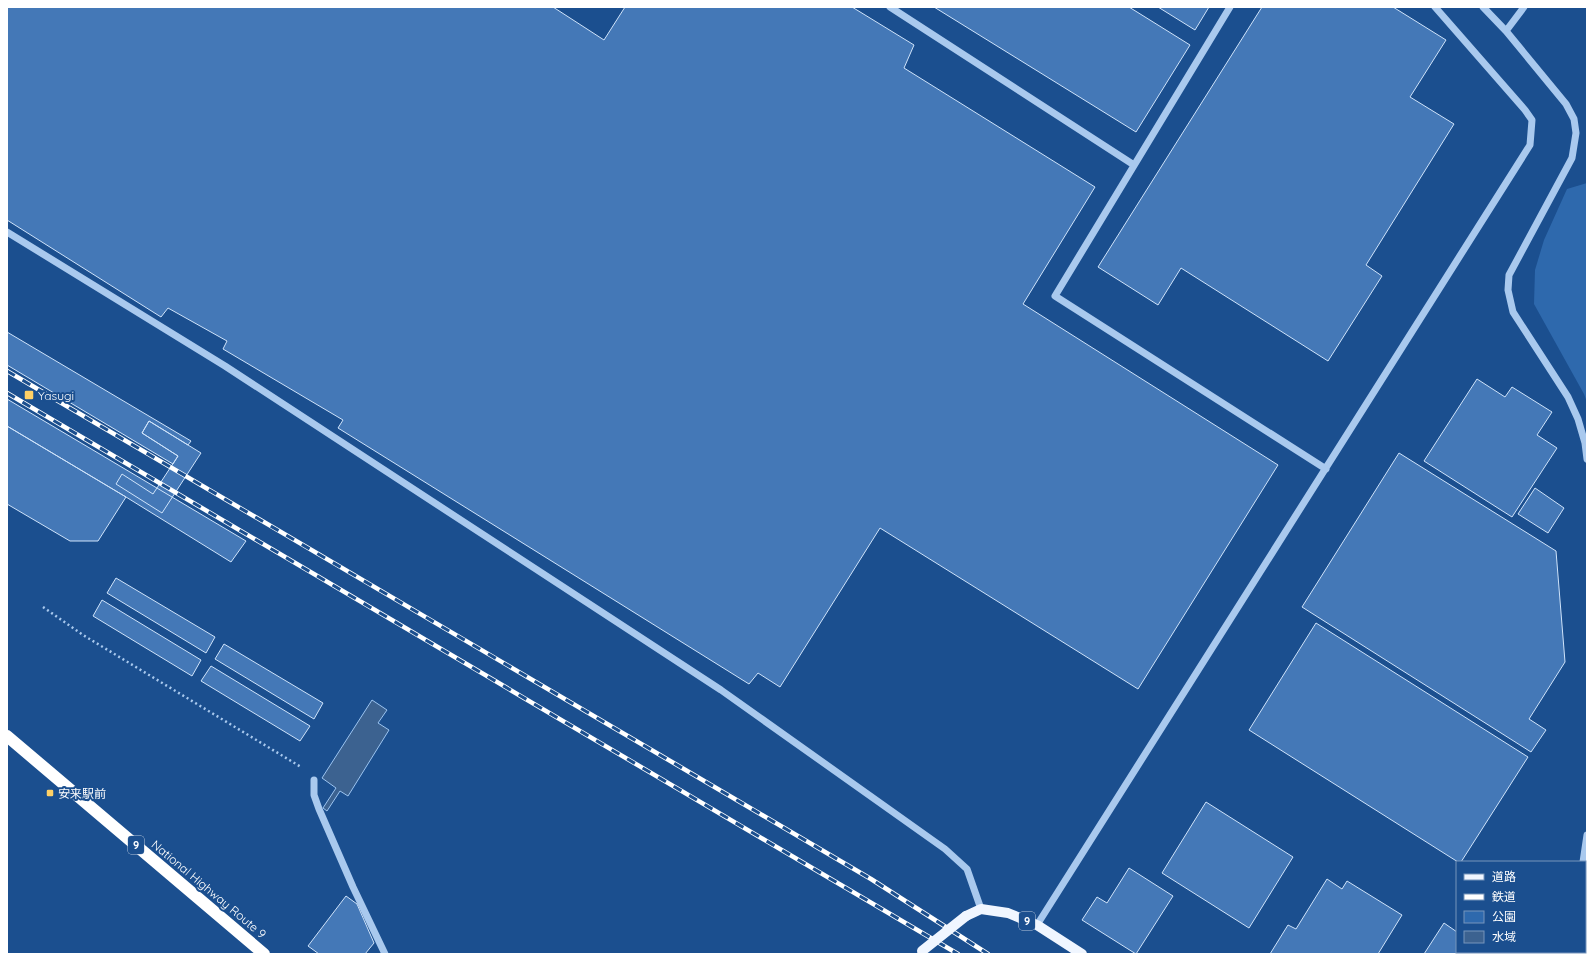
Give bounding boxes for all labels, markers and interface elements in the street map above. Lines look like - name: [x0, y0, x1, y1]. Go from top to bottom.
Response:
- place label: Yasugi: [38, 388, 74, 403]
- marker: Yasugi: [23, 389, 35, 401]
- place label: 安来駅前: [58, 786, 106, 801]
- marker: 安来駅前: [45, 788, 55, 798]
- road number: 9: [128, 836, 144, 854]
- street label: National Highway Route 9: [149, 837, 270, 942]
- legend: [1456, 861, 1586, 953]
- text: 道路: [1492, 869, 1516, 884]
- text: 鉄道: [1492, 889, 1516, 904]
- text: 公園: [1492, 909, 1516, 924]
- road number: 9: [1019, 912, 1035, 930]
- text: 水域: [1492, 929, 1516, 944]

